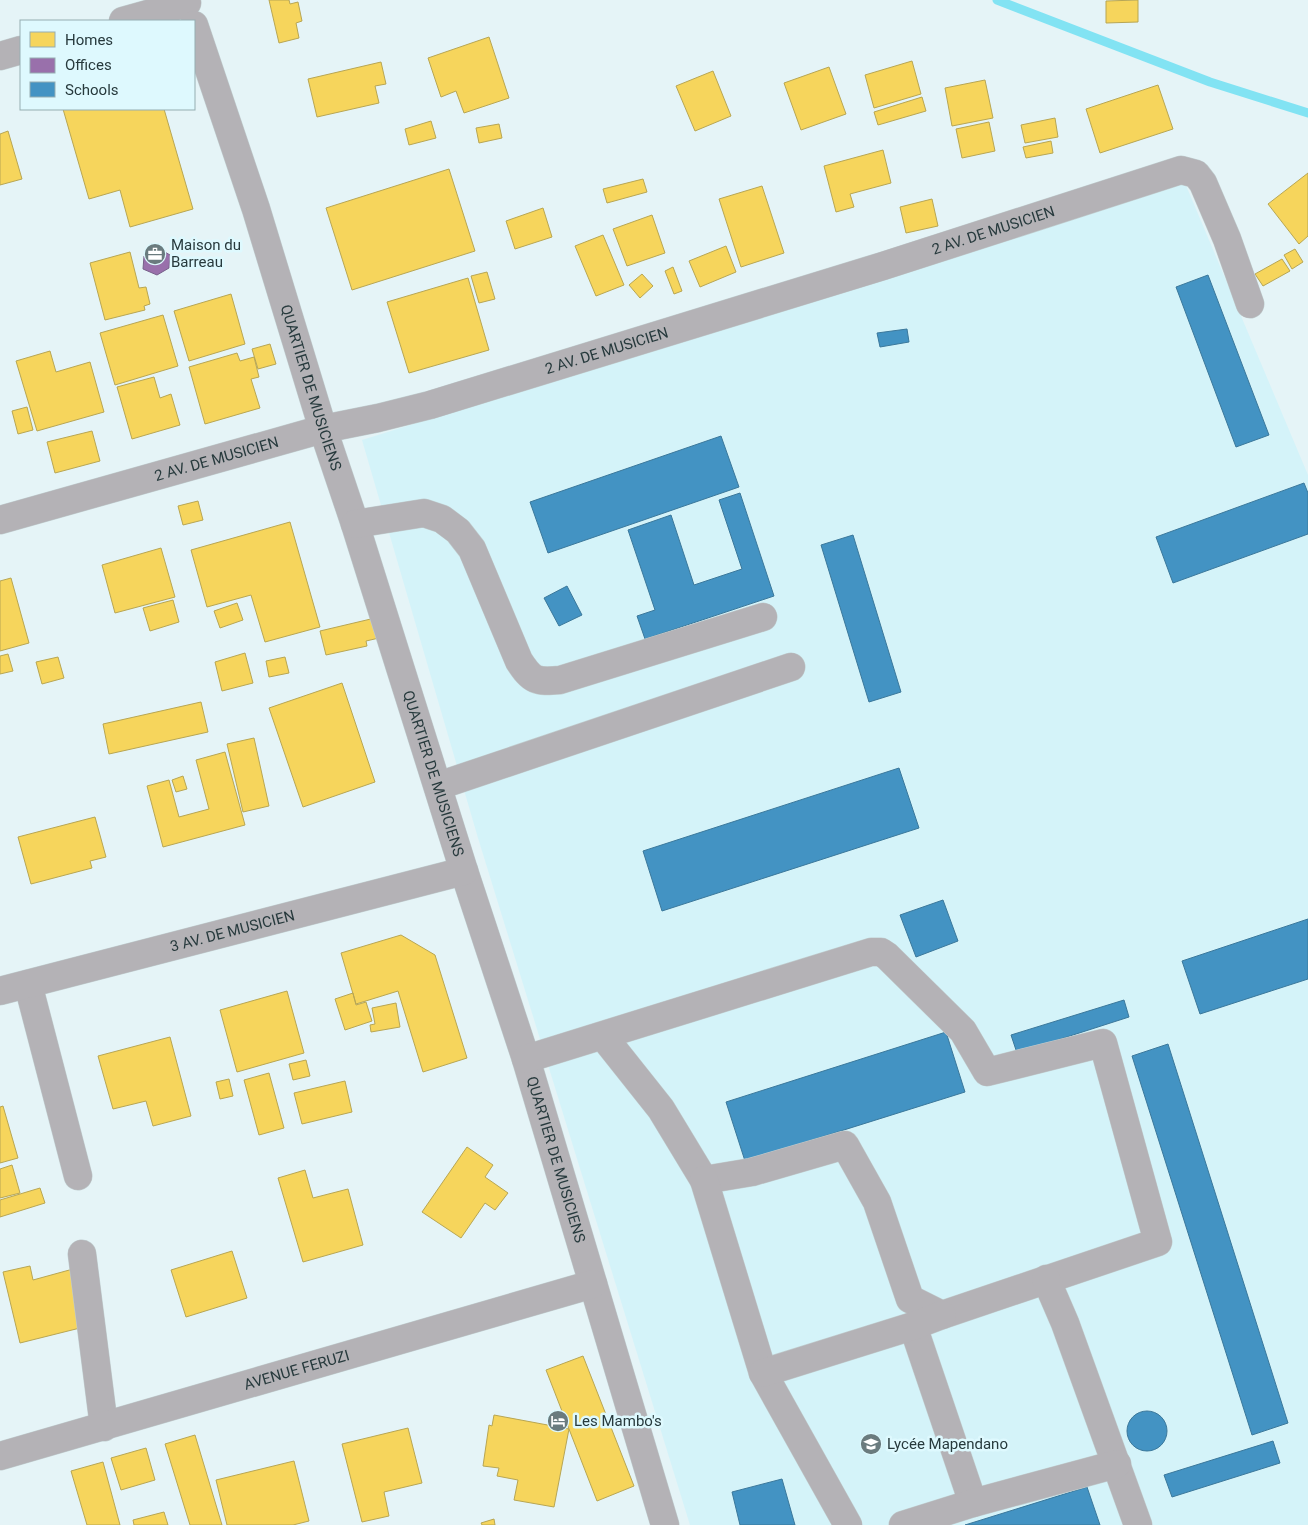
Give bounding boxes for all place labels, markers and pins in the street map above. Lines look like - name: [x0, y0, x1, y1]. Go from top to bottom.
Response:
- place label: Maison du Barreau: [171, 236, 241, 271]
- office icon: Maison du Barreau: [143, 242, 167, 266]
- hotel icon: Les Mambo's: [546, 1409, 570, 1433]
- place label: Les Mambo's: [574, 1412, 662, 1430]
- school or university icon: Lycée Mapendano: [859, 1432, 883, 1456]
- place label: Lycée Mapendano: [887, 1435, 1008, 1453]

